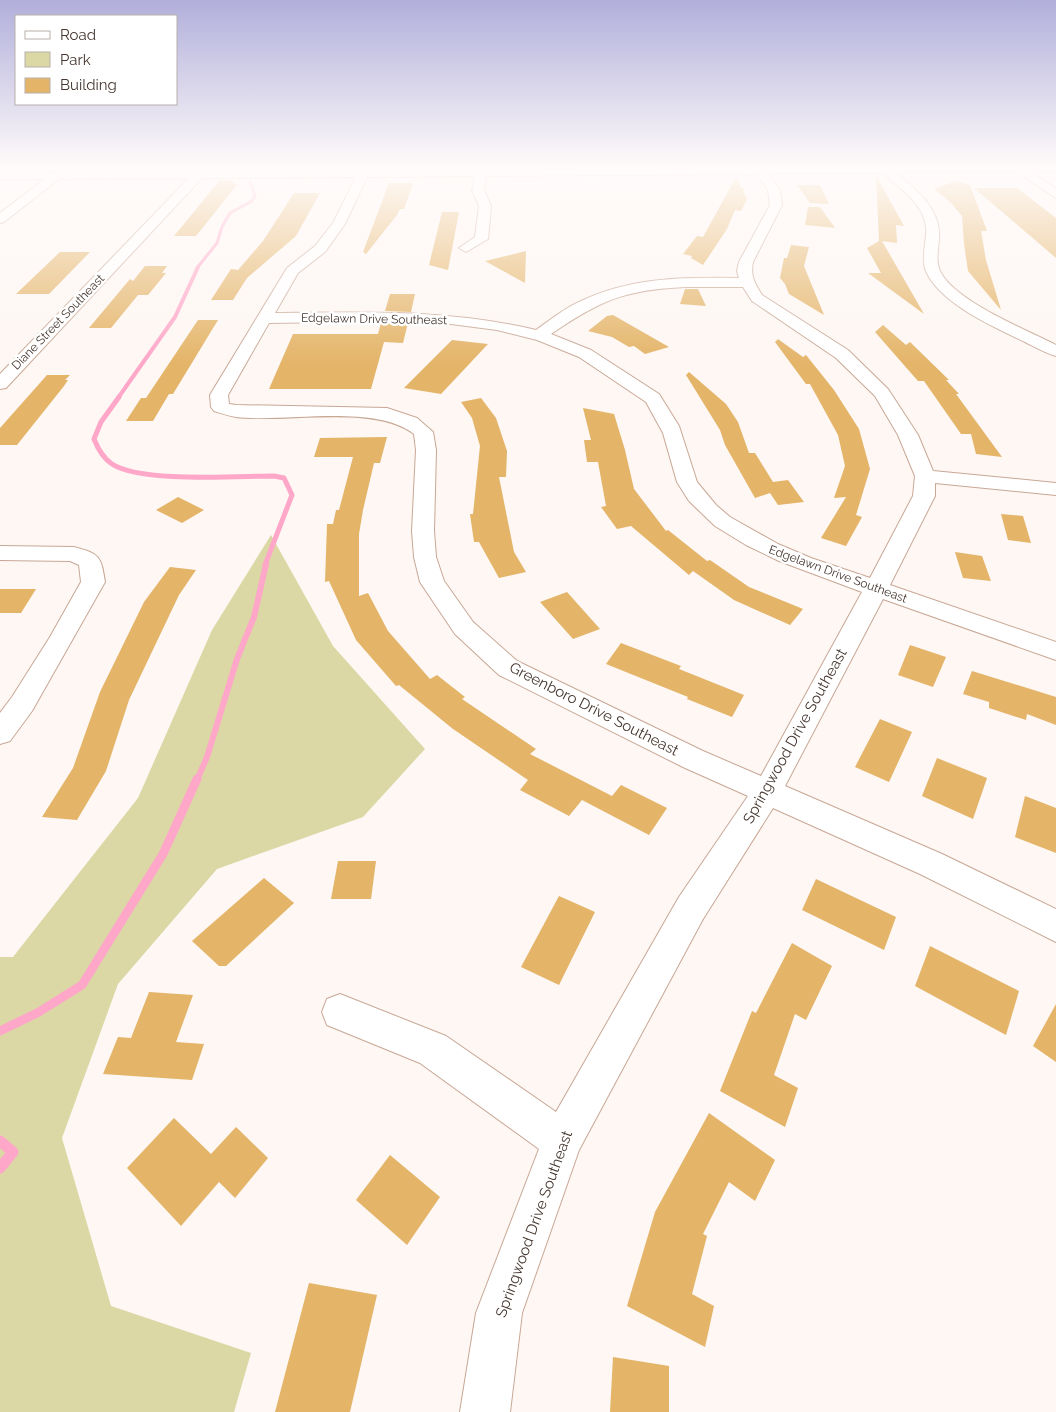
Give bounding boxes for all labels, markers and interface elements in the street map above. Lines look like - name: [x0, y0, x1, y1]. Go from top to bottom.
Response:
- legend: [15, 15, 178, 105]
- text: Road: [60, 26, 96, 44]
- text: Park: [60, 51, 91, 69]
- text: Building: [60, 76, 117, 94]
- street label: Diane Street Southeast: [9, 271, 107, 373]
- street label: Edgelawn Drive Southeast: [301, 311, 447, 327]
- street label: Edgelawn Drive Southeast: [767, 542, 909, 606]
- street label: Springwood Drive Southeast: [739, 645, 851, 827]
- street label: Greenboro Drive Southeast: [506, 658, 682, 760]
- street label: Springwood Drive Southeast: [492, 1128, 576, 1320]

